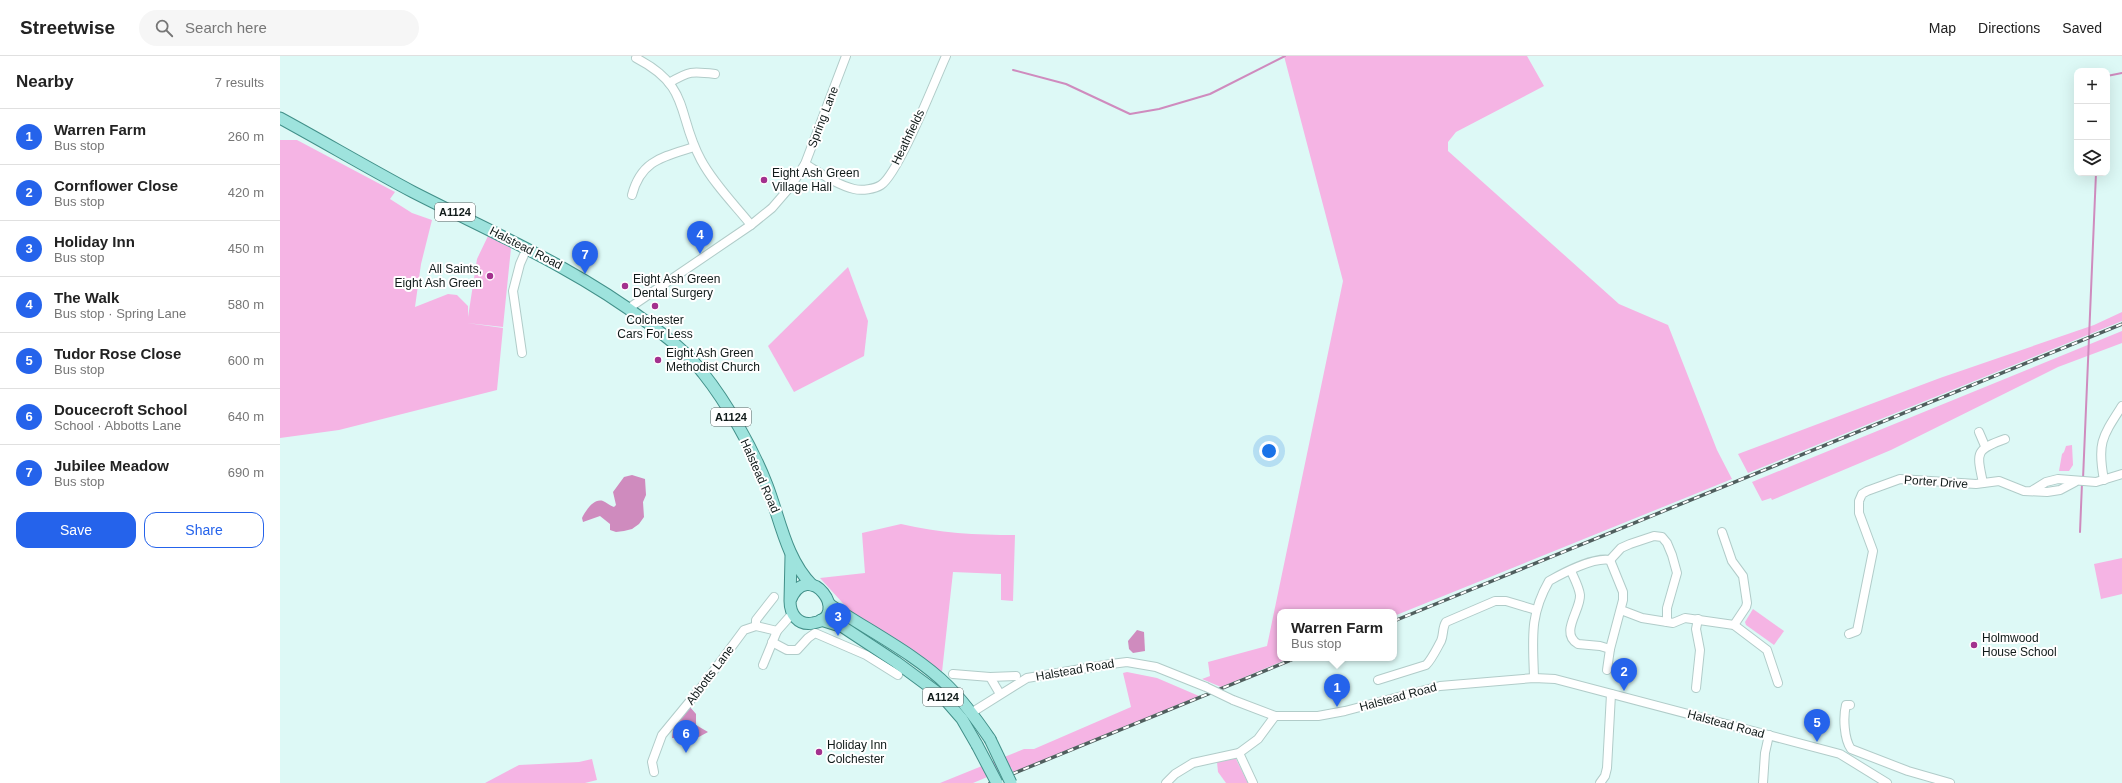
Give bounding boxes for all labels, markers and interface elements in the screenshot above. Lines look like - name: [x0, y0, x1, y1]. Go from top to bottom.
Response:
- search box: [139, 10, 419, 46]
- text: Streetwise: [20, 17, 115, 38]
- icon: search: [153, 17, 175, 39]
- text: Search here: [185, 19, 267, 36]
- text: Map: [1929, 20, 1956, 36]
- text: Directions: [1978, 20, 2040, 36]
- text: Saved: [2062, 20, 2102, 36]
- map controls: [2074, 68, 2110, 176]
- button: +: [2074, 68, 2110, 104]
- text: Nearby: [16, 72, 74, 91]
- text: 7 results: [215, 75, 264, 90]
- street label: Spring Lane: [805, 84, 841, 150]
- button: −: [2074, 104, 2110, 140]
- street label: Heathfields: [889, 107, 927, 167]
- text: Warren Farm: [54, 121, 146, 138]
- text: 1: [25, 129, 33, 144]
- text: 260 m: [228, 129, 264, 144]
- text: Bus stop: [54, 138, 105, 153]
- button: layers: [2074, 140, 2110, 176]
- place label: Eight Ash Green Village Hall: [772, 166, 859, 194]
- marker: Eight Ash Green Village Hall: [759, 175, 769, 185]
- text: Cornflower Close: [54, 177, 178, 194]
- text: 2: [25, 185, 33, 200]
- text: 420 m: [228, 185, 264, 200]
- text: Bus stop: [54, 194, 105, 209]
- road number: A1124: [435, 203, 475, 221]
- pin: 4: [687, 221, 713, 254]
- street label: Halstead Road: [487, 224, 565, 272]
- text: Holiday Inn: [54, 233, 135, 250]
- text: 3: [25, 241, 33, 256]
- text: 450 m: [228, 241, 264, 256]
- pin: 7: [572, 241, 598, 274]
- text: Bus stop: [54, 250, 105, 265]
- place label: All Saints, Eight Ash Green: [395, 262, 482, 290]
- marker: All Saints, Eight Ash Green: [485, 271, 495, 281]
- place label: Eight Ash Green Dental Surgery: [633, 272, 720, 300]
- marker: Eight Ash Green Dental Surgery: [620, 281, 630, 291]
- text: The Walk: [54, 289, 119, 306]
- text: 4: [25, 297, 33, 312]
- text: 580 m: [228, 297, 264, 312]
- marker: Colchester Cars For Less: [650, 301, 660, 311]
- text: Bus stop · Spring Lane: [54, 306, 186, 321]
- place label: Colchester Cars For Less: [617, 313, 693, 341]
- text: Tudor Rose Close: [54, 345, 181, 362]
- place label: Eight Ash Green Methodist Church: [666, 346, 760, 374]
- text: 5: [25, 353, 33, 368]
- text: 600 m: [228, 353, 264, 368]
- marker: Eight Ash Green Methodist Church: [653, 355, 663, 365]
- text: Bus stop: [54, 362, 105, 377]
- text: Doucecroft School: [54, 401, 187, 418]
- road number: A1124: [711, 408, 751, 426]
- text: 6: [25, 409, 33, 424]
- text: 640 m: [228, 409, 264, 424]
- text: School · Abbotts Lane: [54, 418, 181, 433]
- street label: Halstead Road: [737, 437, 783, 515]
- your location: [1259, 441, 1279, 461]
- text: Jubilee Meadow: [54, 457, 169, 474]
- text: 7: [25, 465, 33, 480]
- text: 690 m: [228, 465, 264, 480]
- street label: Porter Drive: [1904, 473, 1969, 491]
- text: Bus stop: [54, 474, 105, 489]
- button: Save: [16, 512, 136, 548]
- button: Share: [144, 512, 264, 548]
- pin: 3: [825, 603, 851, 636]
- popup: [1277, 609, 1397, 661]
- text: Warren Farm: [1291, 619, 1383, 636]
- place label: Holmwood House School: [1982, 631, 2057, 659]
- text: Bus stop: [1291, 636, 1342, 651]
- marker: Holmwood House School: [1969, 640, 1979, 650]
- street label: Abbotts Lane: [683, 642, 737, 707]
- street label: Halstead Road: [1035, 656, 1115, 684]
- pin: 2: [1611, 658, 1637, 691]
- pin: 1: [1324, 674, 1350, 707]
- street label: Halstead Road: [1358, 680, 1438, 714]
- road number: A1124: [923, 688, 963, 706]
- street label: Halstead Road: [1686, 707, 1766, 741]
- pin: 5: [1804, 709, 1830, 742]
- pin: 6: [673, 720, 699, 753]
- place label: Holiday Inn Colchester: [827, 738, 887, 766]
- marker: Holiday Inn Colchester: [814, 747, 824, 757]

